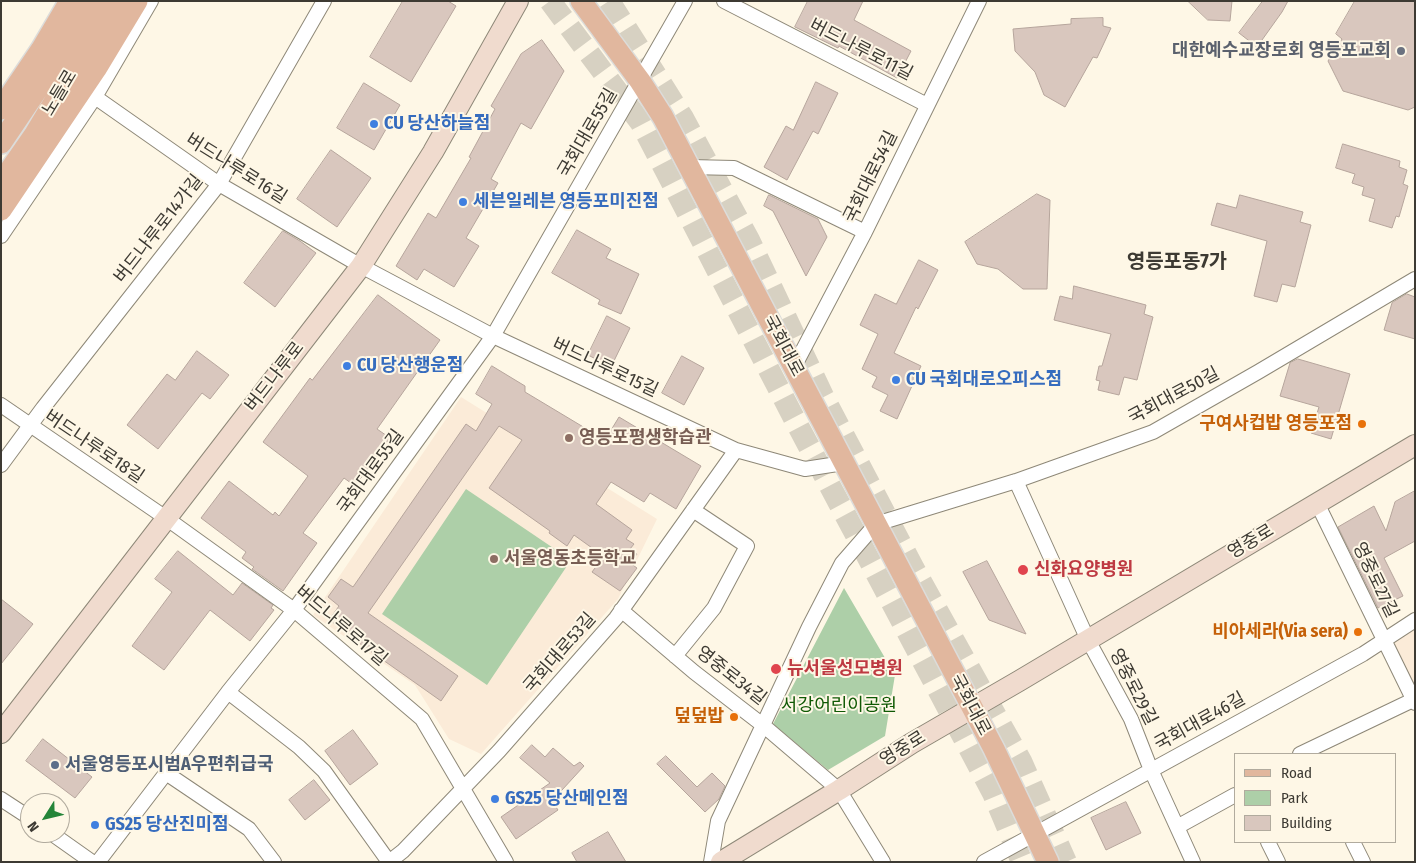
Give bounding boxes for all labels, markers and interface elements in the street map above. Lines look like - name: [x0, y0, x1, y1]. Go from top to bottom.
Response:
- street label: 버드나루로11길: [806, 15, 916, 85]
- place label: 대한예수교장로회 영등포교회: [1172, 40, 1391, 62]
- marker: 대한예수교장로회 영등포교회: [1395, 45, 1407, 57]
- street label: 노들로: [38, 66, 82, 120]
- street label: 국회대로55길: [554, 85, 622, 181]
- place label: CU 당산하늘점: [384, 113, 490, 135]
- marker: CU 당산하늘점: [368, 118, 380, 130]
- street label: 국회대로54길: [839, 127, 903, 227]
- street label: 버드나루로16길: [181, 129, 291, 209]
- street label: 버드나루로14가길: [110, 170, 208, 288]
- place label: 세븐일레븐 영등포미진점: [473, 191, 659, 213]
- marker: 세븐일레븐 영등포미진점: [457, 196, 469, 208]
- district label: 영등포동7가: [1127, 250, 1227, 274]
- street label: 국회대로: [758, 312, 808, 380]
- street label: 버드나루로15길: [548, 334, 662, 402]
- street label: 버드나루로: [241, 338, 309, 416]
- place label: CU 당산행운점: [357, 355, 463, 377]
- marker: CU 당산행운점: [341, 360, 353, 372]
- street label: 국회대로50길: [1125, 363, 1223, 429]
- place label: CU 국회대로오피스점: [906, 369, 1062, 391]
- marker: CU 국회대로오피스점: [890, 374, 902, 386]
- street label: 버드나루로18길: [40, 406, 148, 488]
- place label: 구여사컵밥 영등포점: [1199, 413, 1352, 435]
- marker: 구여사컵밥 영등포점: [1356, 418, 1368, 430]
- street label: 국회대로55길: [333, 426, 409, 518]
- place label: 영등포평생학습관: [579, 427, 711, 449]
- marker: 영등포평생학습관: [563, 432, 575, 444]
- street label: 영중로: [1224, 520, 1278, 564]
- street label: 영중로27길: [1347, 539, 1403, 621]
- place label: 서울영동초등학교: [504, 548, 636, 570]
- marker: 서울영동초등학교: [488, 553, 500, 565]
- place label: 신화요양병원: [1034, 559, 1133, 581]
- marker: 신화요양병원: [1016, 563, 1030, 577]
- street label: 버드나루로17길: [291, 581, 391, 671]
- street label: 국회대로53길: [519, 609, 601, 697]
- place label: 비아세라(Via sera): [1212, 621, 1348, 643]
- marker: 비아세라(Via sera): [1352, 626, 1364, 638]
- street label: 영중로34길: [692, 642, 770, 710]
- street label: 영중로29길: [1105, 645, 1161, 729]
- place label: 뉴서울성모병원: [787, 658, 903, 680]
- marker: 뉴서울성모병원: [769, 662, 783, 676]
- street label: 국회대로: [945, 671, 995, 739]
- street label: 국회대로46길: [1151, 688, 1249, 756]
- park label: 서강어린이공원: [781, 695, 897, 717]
- place label: 덮덮밥: [674, 706, 724, 728]
- marker: 덮덮밥: [728, 711, 740, 723]
- street label: 영중로: [876, 727, 930, 771]
- legend: [1234, 753, 1396, 843]
- place label: 서울영등포시범A우편취급국: [65, 754, 273, 776]
- marker: 서울영등포시범A우편취급국: [49, 759, 61, 771]
- text: Road: [1281, 764, 1312, 782]
- place label: GS25 당산메인점: [505, 788, 628, 810]
- text: Park: [1281, 789, 1308, 807]
- north arrow: [20, 793, 70, 843]
- marker: GS25 당산메인점: [489, 793, 501, 805]
- place label: GS25 당산진미점: [105, 814, 228, 836]
- text: Building: [1281, 814, 1332, 832]
- text: N: [24, 818, 43, 835]
- marker: GS25 당산진미점: [89, 819, 101, 831]

